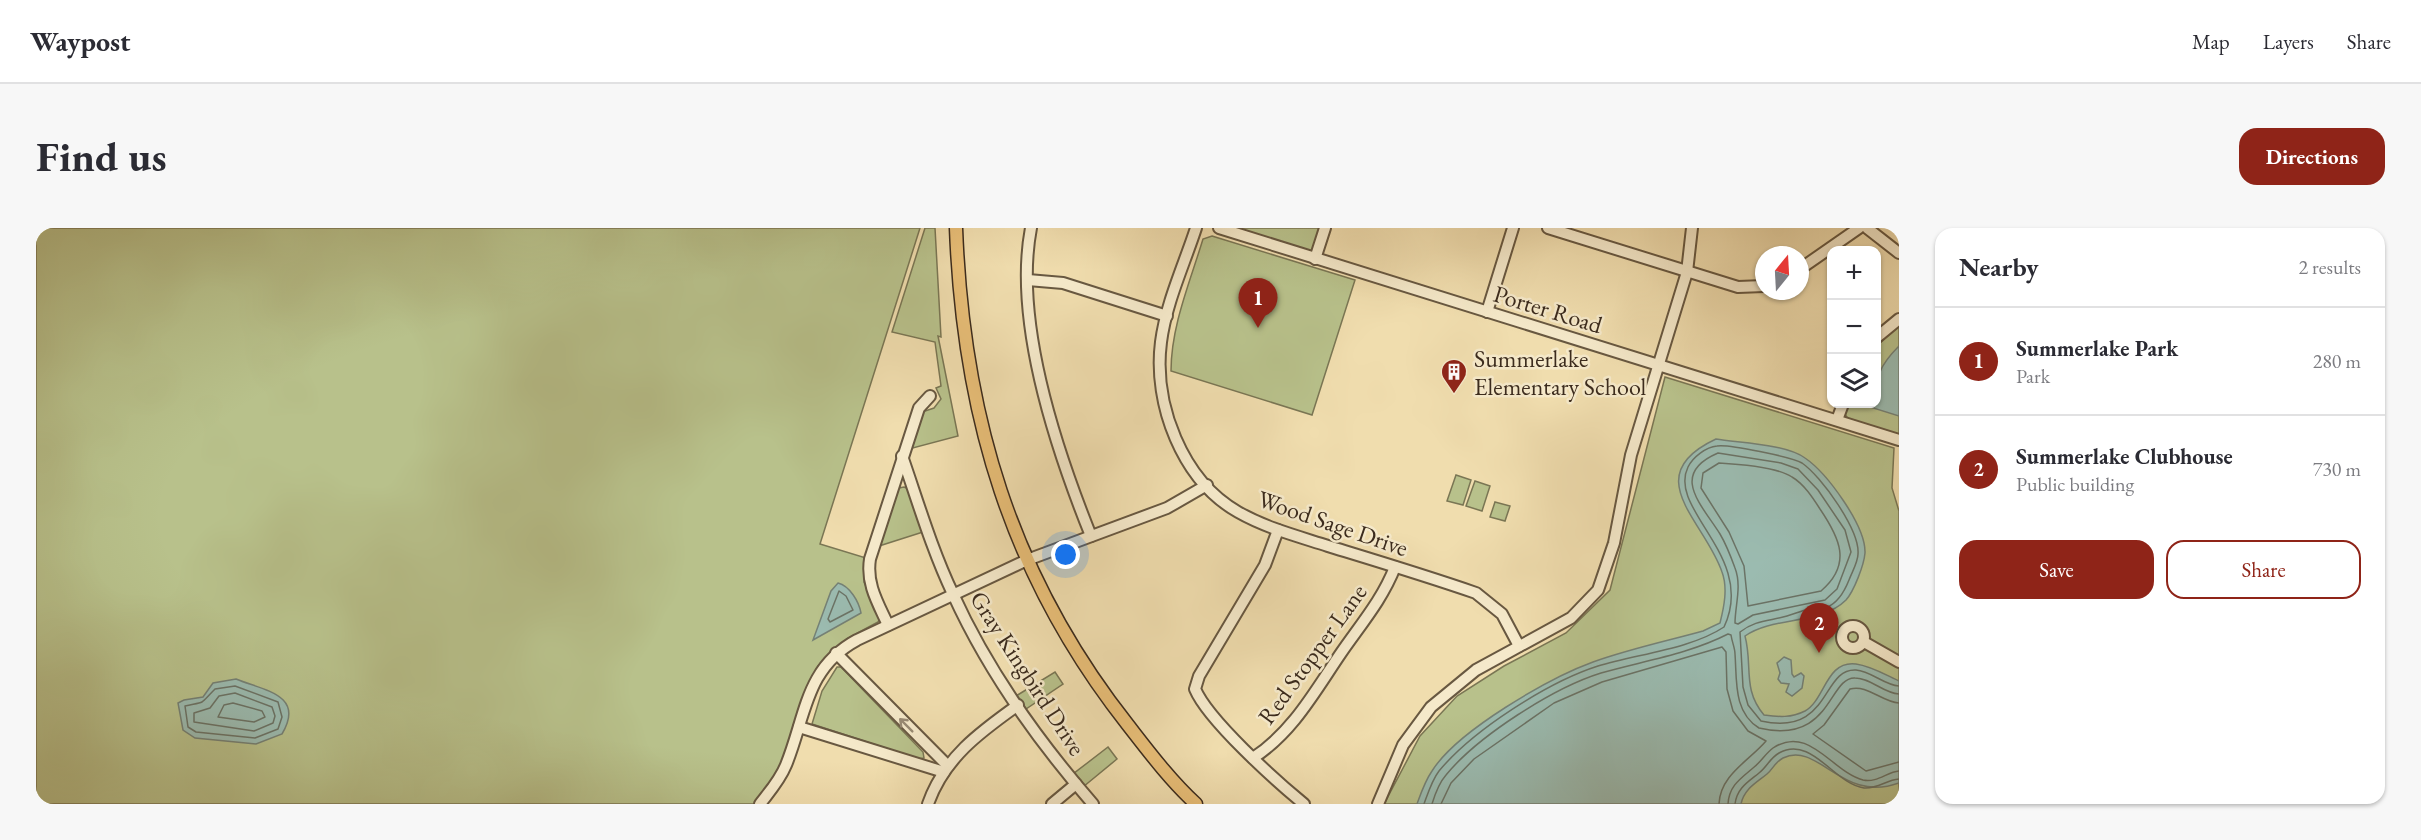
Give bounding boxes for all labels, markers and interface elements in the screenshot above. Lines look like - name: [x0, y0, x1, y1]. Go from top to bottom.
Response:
- text: Waypost: [30, 23, 131, 59]
- text: Map: [2192, 28, 2230, 55]
- text: Layers: [2263, 28, 2314, 55]
- text: Share: [2347, 28, 2391, 55]
- button: Directions: [2239, 128, 2385, 185]
- text: Find us: [36, 129, 167, 184]
- north arrow: [1755, 246, 1809, 300]
- map controls: [1827, 246, 1881, 408]
- button: +: [1827, 246, 1881, 300]
- text: Nearby: [1959, 250, 2039, 284]
- text: 2 results: [2298, 254, 2361, 280]
- street label: Porter Road: [1490, 278, 1607, 340]
- pin: 1: [1238, 279, 1278, 328]
- button: −: [1827, 300, 1881, 354]
- text: Summerlake Park: [2016, 334, 2178, 363]
- place label: Summerlake Elementary School: [1474, 343, 1646, 402]
- text: 1: [1973, 348, 1984, 374]
- text: 280 m: [2313, 348, 2361, 374]
- button: layers: [1827, 354, 1881, 408]
- building icon: Summerlake Elementary School: [1439, 357, 1469, 395]
- text: Park: [2016, 363, 2050, 389]
- text: Summerlake Clubhouse: [2016, 442, 2233, 471]
- text: 2: [1973, 456, 1984, 482]
- text: 730 m: [2313, 456, 2361, 482]
- text: Public building: [2016, 471, 2134, 497]
- street label: Wood Sage Drive: [1254, 483, 1412, 563]
- your location: [1051, 540, 1080, 569]
- button: Save: [1959, 540, 2154, 599]
- button: Share: [2166, 540, 2361, 599]
- street label: Red Stopper Lane: [1251, 578, 1373, 730]
- street label: Gray Kingbird Drive: [963, 585, 1093, 761]
- pin: 2: [1800, 604, 1838, 653]
- one-way arrow: [898, 718, 913, 732]

